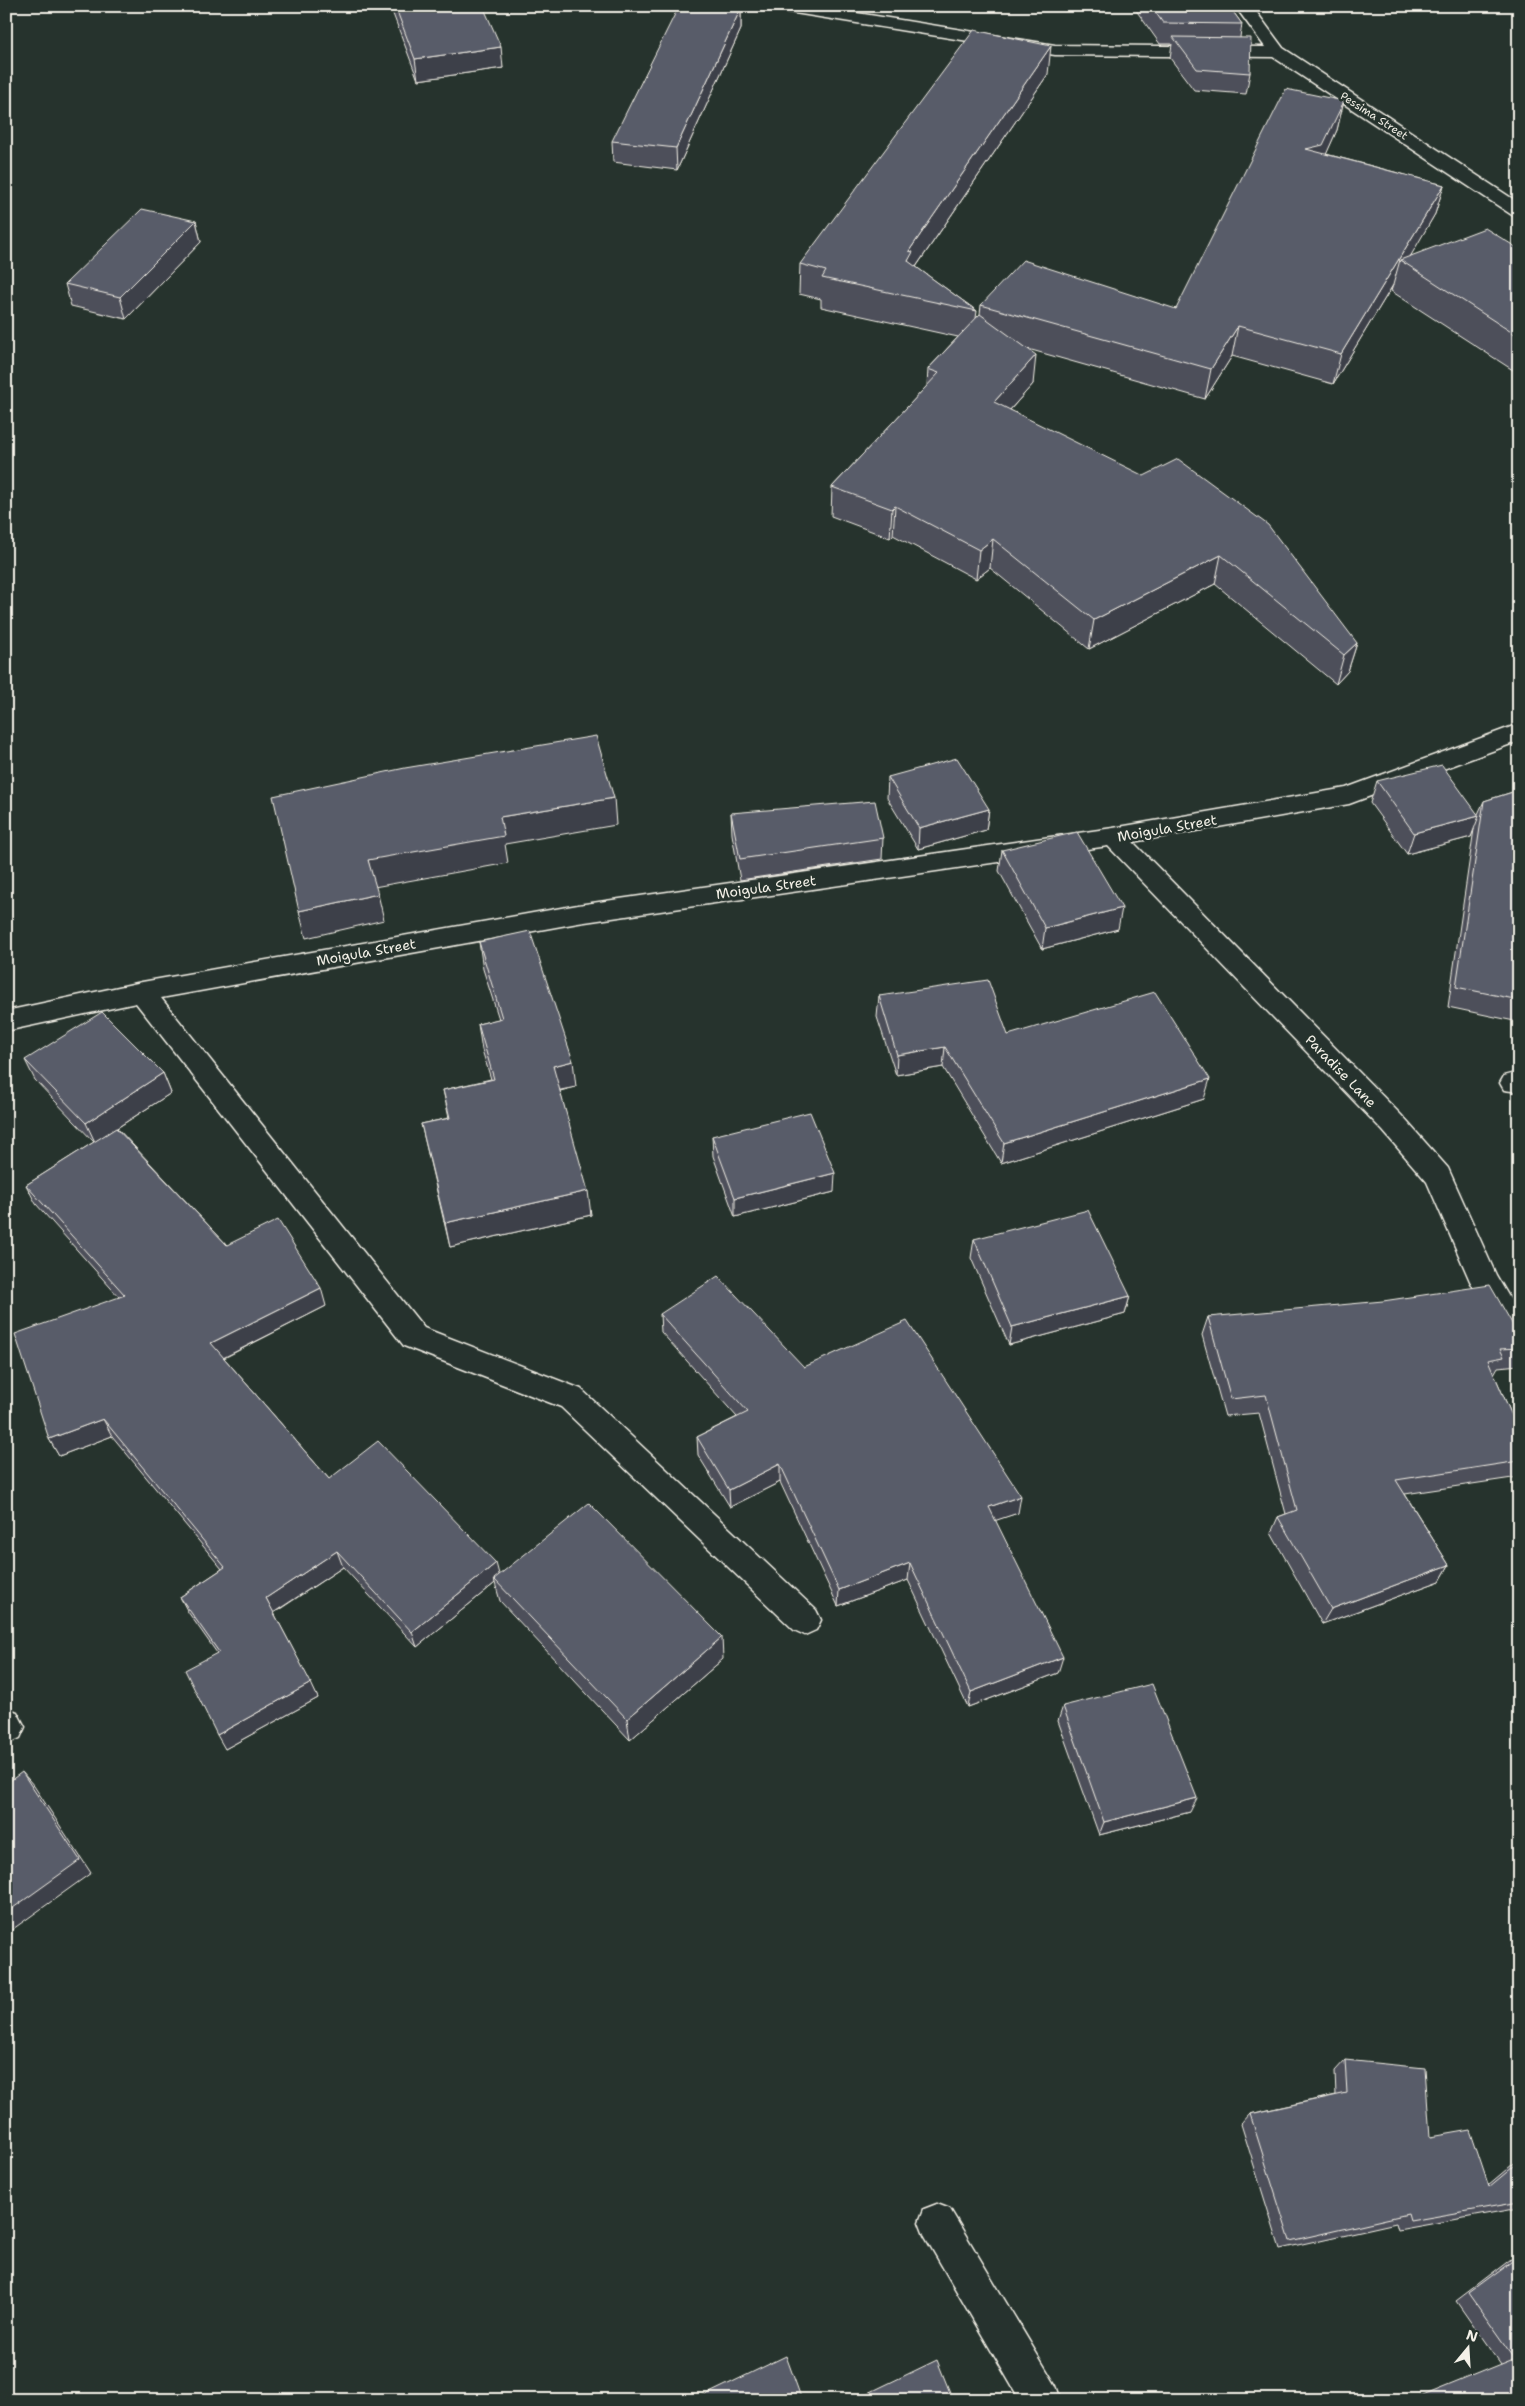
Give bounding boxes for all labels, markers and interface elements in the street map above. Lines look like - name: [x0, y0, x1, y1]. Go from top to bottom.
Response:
- street label: Pessima Street: [1337, 89, 1411, 144]
- street label: Moigula Street: [1116, 810, 1218, 846]
- street label: Moigula Street: [715, 871, 817, 903]
- street label: Moigula Street: [315, 934, 417, 970]
- street label: Paradise Lane: [1302, 1031, 1380, 1111]
- north arrow: [1442, 2324, 1492, 2374]
- text: N: [1464, 2325, 1480, 2346]

